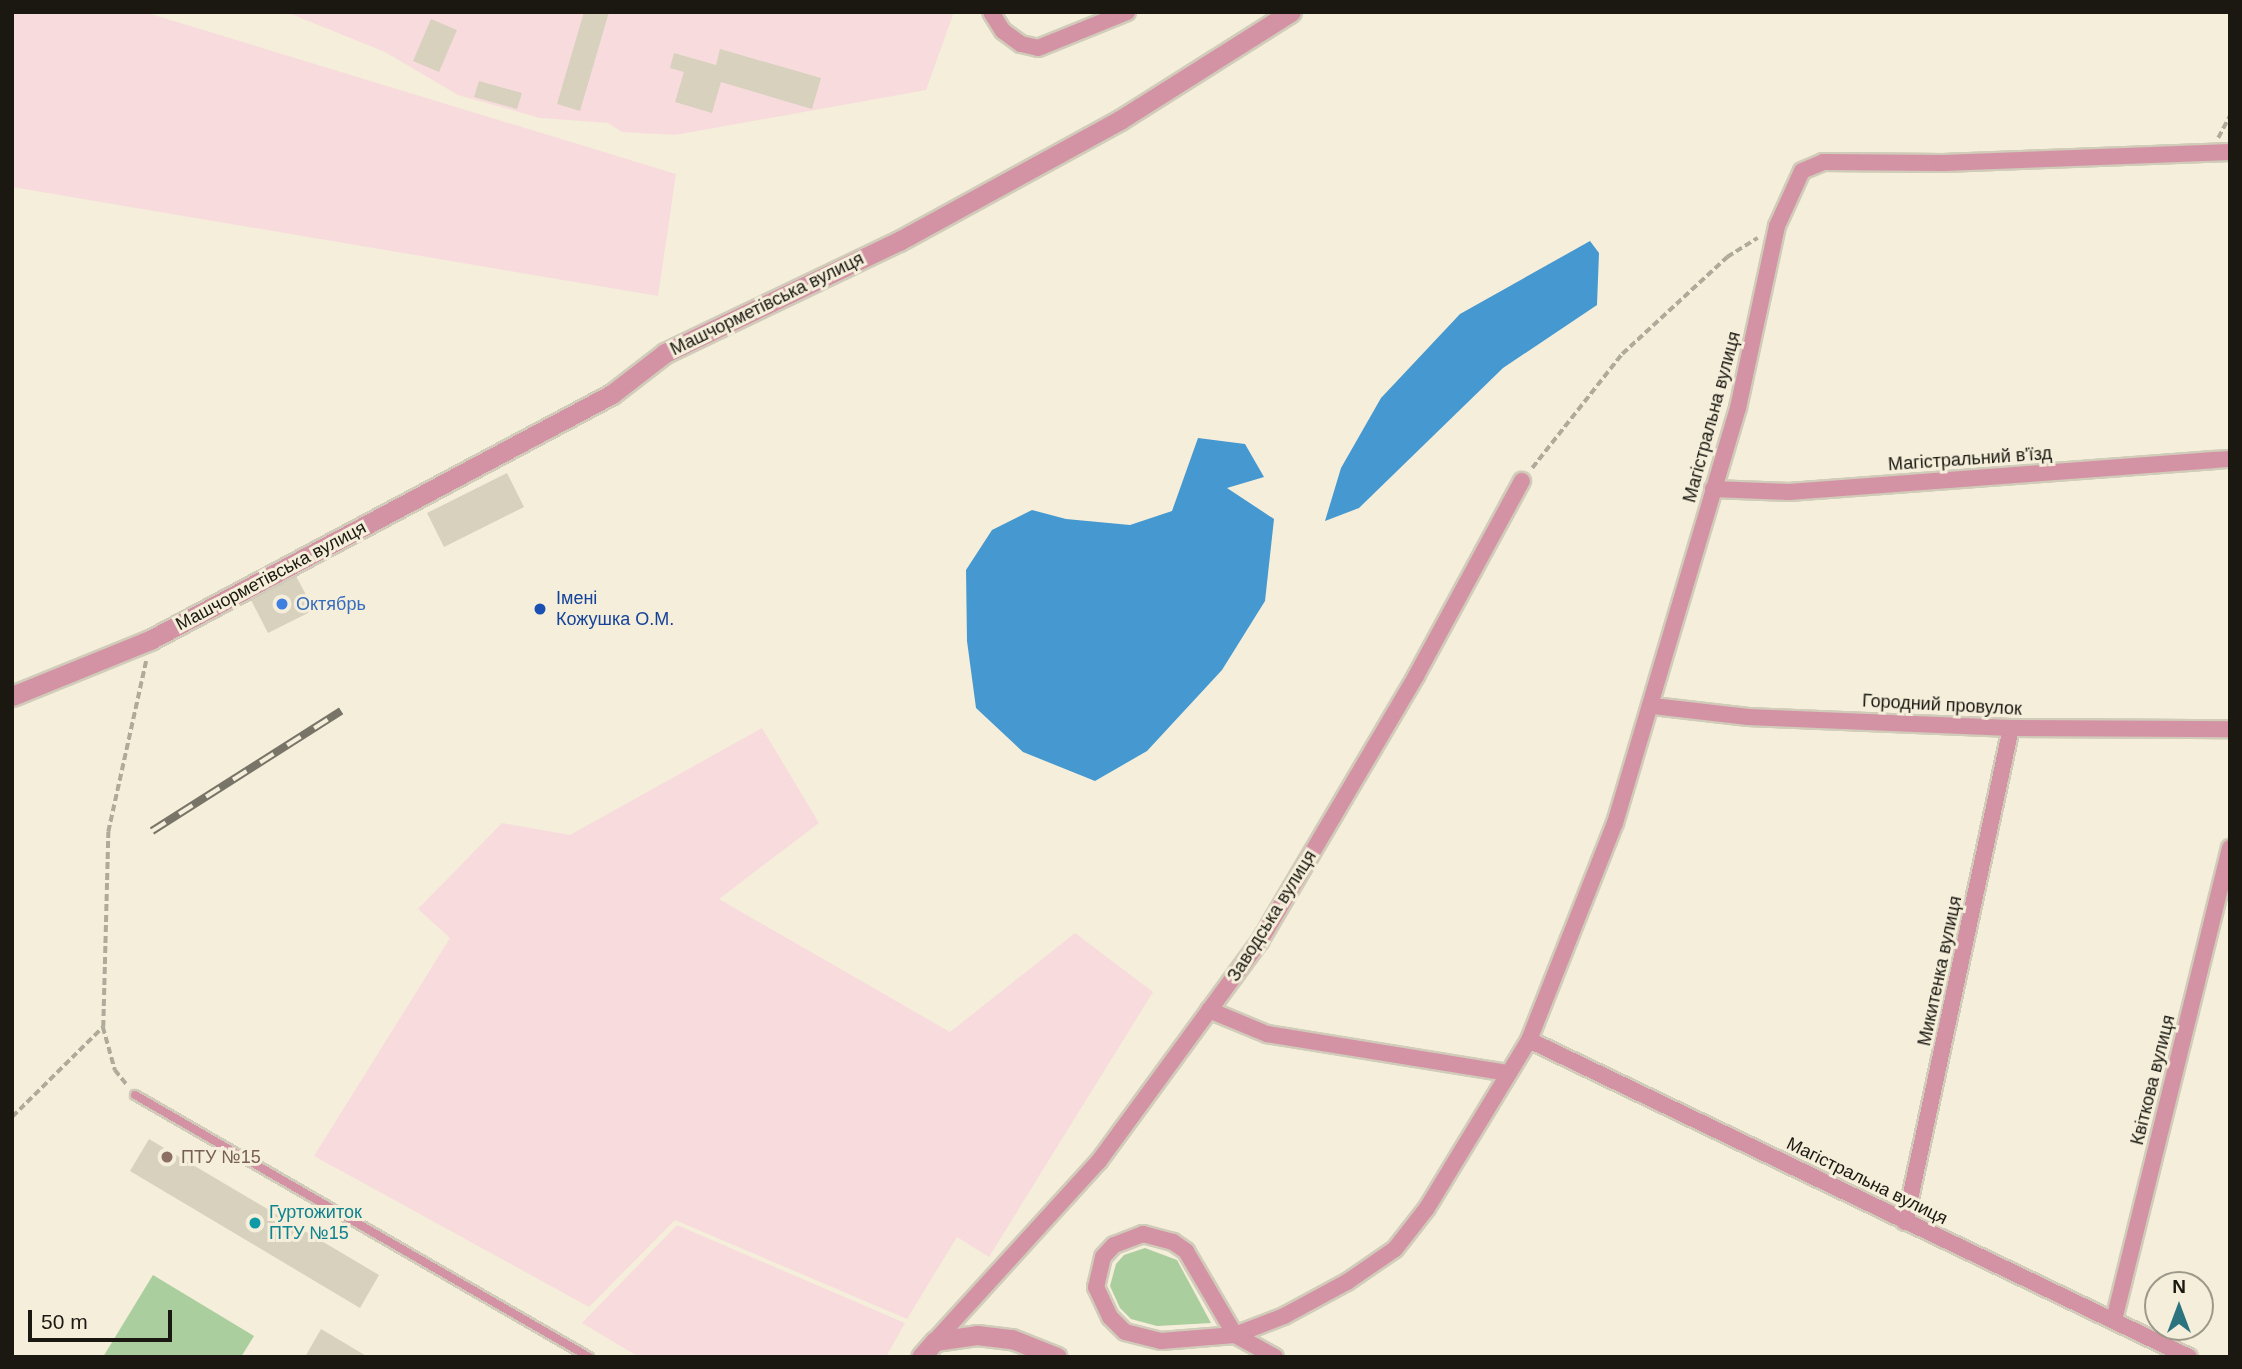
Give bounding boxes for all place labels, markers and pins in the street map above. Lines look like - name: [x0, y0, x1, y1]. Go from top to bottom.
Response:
- place label: Імені Кожушка О.М.: [556, 588, 674, 630]
- place label: Октябрь: [296, 593, 366, 615]
- marker: Октябрь: [274, 596, 290, 612]
- marker: Імені Кожушка О.М.: [530, 599, 550, 619]
- place label: ПТУ №15: [181, 1146, 261, 1168]
- marker: ПТУ №15: [159, 1149, 175, 1165]
- place label: Гуртожиток ПТУ №15: [269, 1202, 362, 1244]
- marker: Гуртожиток ПТУ №15: [247, 1215, 263, 1231]

